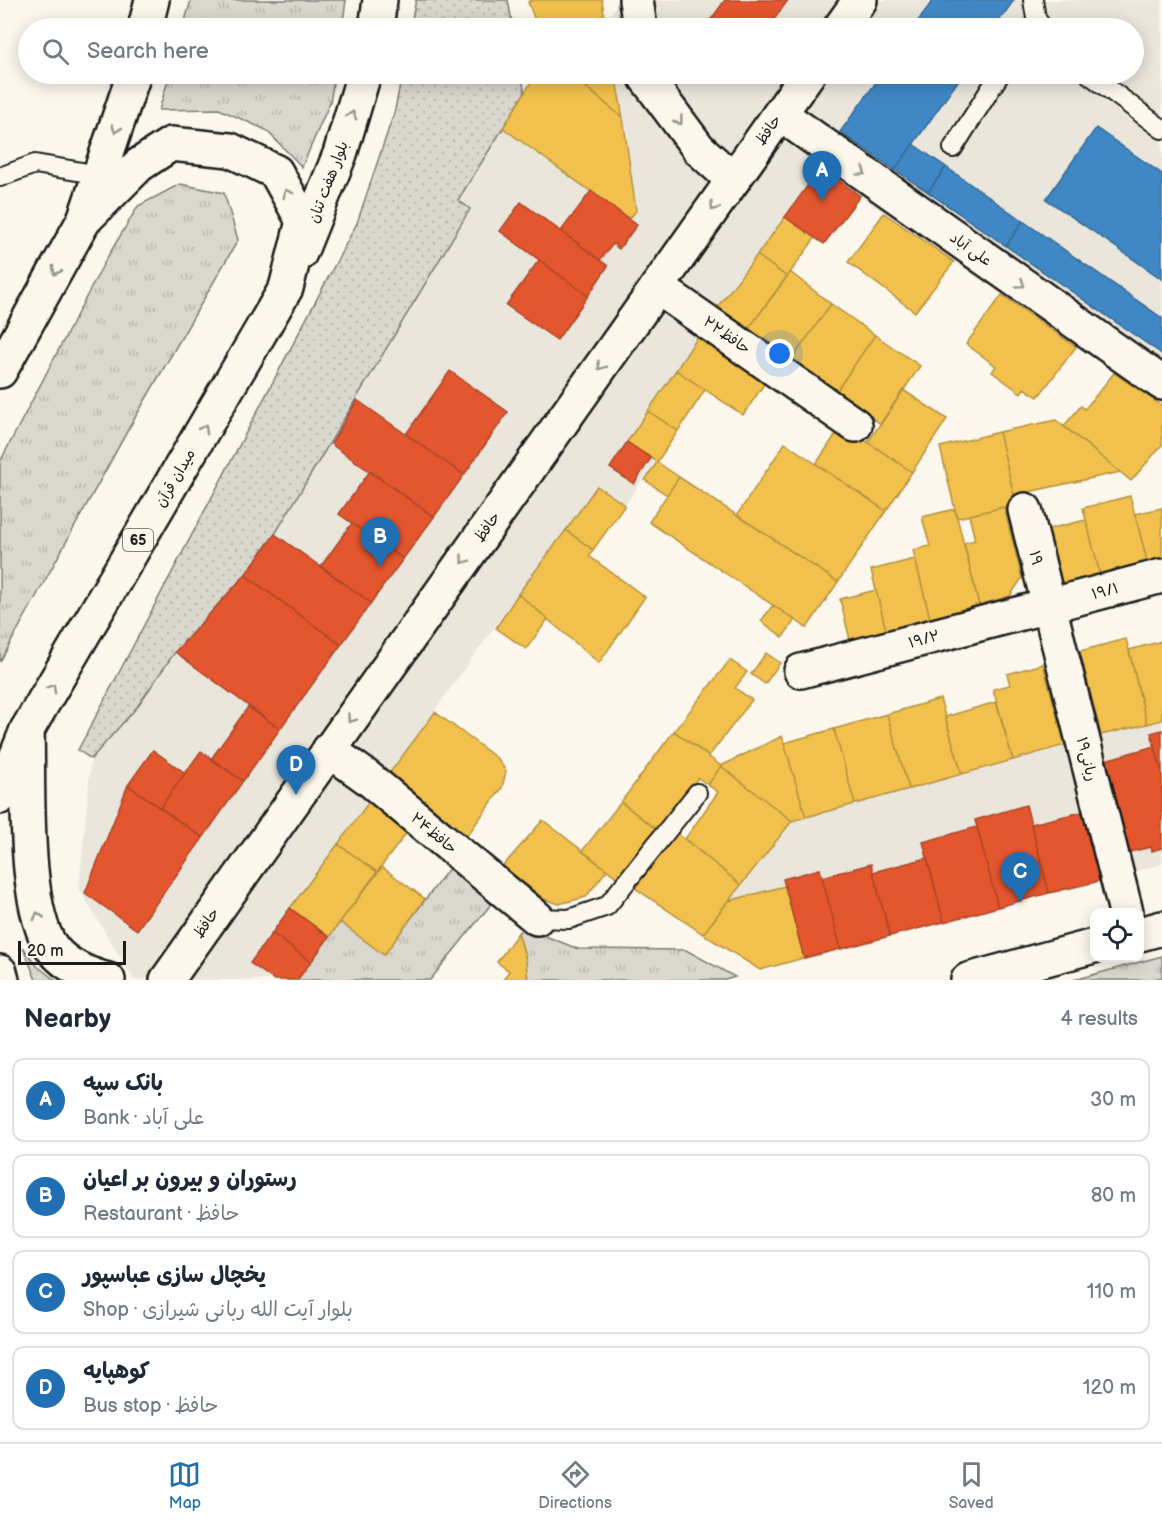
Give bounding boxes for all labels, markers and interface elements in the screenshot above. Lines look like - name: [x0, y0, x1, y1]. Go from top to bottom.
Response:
- search box: [18, 18, 1144, 84]
- icon: search: [39, 35, 72, 68]
- text: Search here: [87, 38, 209, 65]
- one-way arrow: [345, 111, 357, 121]
- street label: حافظ: [751, 111, 786, 149]
- one-way arrow: [671, 115, 682, 126]
- one-way arrow: [110, 123, 123, 134]
- street label: بلوار هفت تنان: [304, 138, 353, 226]
- pin: A: [802, 152, 842, 201]
- one-way arrow: [855, 165, 866, 176]
- one-way arrow: [283, 189, 294, 199]
- one-way arrow: [710, 200, 721, 211]
- street label: علی آباد: [946, 228, 995, 271]
- one-way arrow: [52, 265, 63, 275]
- one-way arrow: [1014, 277, 1025, 288]
- street label: حافظ۲۲: [699, 312, 754, 358]
- your location: [765, 339, 794, 368]
- one-way arrow: [597, 360, 608, 371]
- one-way arrow: [196, 425, 208, 435]
- street label: میدان قرآن: [151, 446, 200, 511]
- street label: حافظ: [470, 508, 505, 546]
- pin: B: [360, 518, 400, 567]
- road number: 65: [123, 529, 153, 551]
- street label: ۱۹: [1025, 549, 1046, 568]
- one-way arrow: [460, 553, 471, 564]
- street label: ۱۹/۱: [1090, 579, 1121, 604]
- street label: ۱۹/۲: [906, 626, 942, 653]
- one-way arrow: [45, 684, 56, 694]
- one-way arrow: [348, 712, 359, 723]
- street label: ربانی۱۹: [1072, 735, 1101, 783]
- pin: D: [276, 746, 316, 795]
- street label: حافظ۲۴: [407, 809, 461, 858]
- pin: C: [1000, 852, 1040, 902]
- street label: حافظ: [189, 904, 224, 942]
- map controls: [1090, 908, 1144, 962]
- button: locate: [1090, 908, 1144, 962]
- one-way arrow: [33, 911, 46, 921]
- scale bar: [18, 938, 126, 966]
- text: 20 m: [27, 942, 63, 961]
- text: Nearby: [24, 1004, 111, 1035]
- text: 4 results: [1060, 1007, 1138, 1031]
- text: بانک سپه: [83, 1070, 163, 1097]
- text: A: [39, 1088, 52, 1112]
- text: 30 m: [1090, 1088, 1136, 1112]
- text: Bank · علی آباد: [83, 1106, 204, 1130]
- text: رستوران و بیرون بر اعيان: [83, 1166, 297, 1193]
- text: B: [38, 1184, 53, 1208]
- text: 80 m: [1091, 1184, 1136, 1208]
- text: Restaurant · حافظ: [83, 1202, 240, 1226]
- text: یخچال سازی عباسپور: [83, 1262, 266, 1289]
- text: C: [38, 1280, 53, 1304]
- text: 110 m: [1087, 1280, 1136, 1304]
- text: Shop · بلوار آیت الله ربانی شیرازی: [83, 1298, 353, 1322]
- text: کوهپایه: [83, 1358, 150, 1385]
- text: D: [39, 1376, 52, 1400]
- text: 120 m: [1083, 1376, 1136, 1400]
- text: Bus stop · حافظ: [83, 1394, 219, 1418]
- tab: Map: [168, 1458, 201, 1513]
- tab: Directions: [538, 1458, 612, 1513]
- tab: Saved: [949, 1458, 994, 1513]

